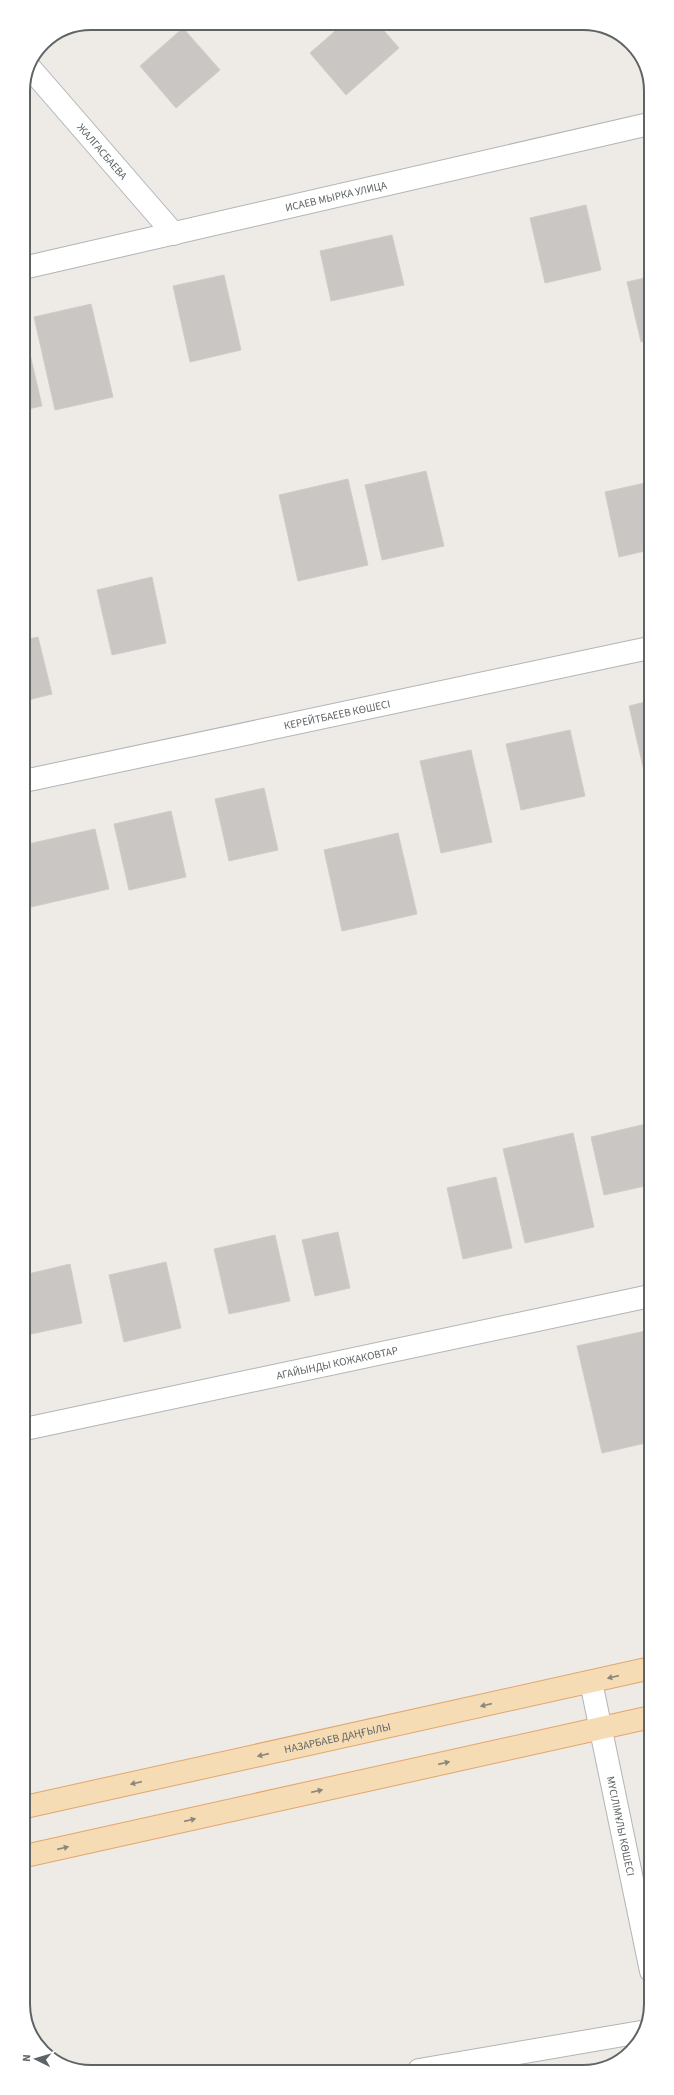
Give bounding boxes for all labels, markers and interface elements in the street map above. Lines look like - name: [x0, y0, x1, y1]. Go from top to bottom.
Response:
- street label: ЖАЛГАСБАЕВА: [74, 120, 131, 183]
- street label: ИСАЕВ МЫРКА УЛИЦА: [284, 177, 388, 215]
- street label: КЕРЕЙТБАЕЕВ КӨШЕСІ: [282, 696, 392, 733]
- street label: АГАЙЫНДЫ КОЖАКОВТАР: [275, 1342, 399, 1383]
- one-way arrow: [606, 1674, 619, 1680]
- one-way arrow: [479, 1703, 492, 1709]
- street label: НАЗАРБАЕВ ДАҢҒЫЛЫ: [283, 1719, 392, 1757]
- one-way arrow: [257, 1752, 269, 1758]
- one-way arrow: [438, 1760, 450, 1766]
- street label: МҮСІЛІМҰЛЫ КӨШЕСІ: [603, 1775, 639, 1877]
- one-way arrow: [130, 1780, 142, 1786]
- one-way arrow: [311, 1788, 323, 1794]
- one-way arrow: [184, 1816, 196, 1822]
- one-way arrow: [57, 1844, 69, 1850]
- north arrow: [16, 2039, 56, 2079]
- text: N: [19, 2054, 34, 2062]

